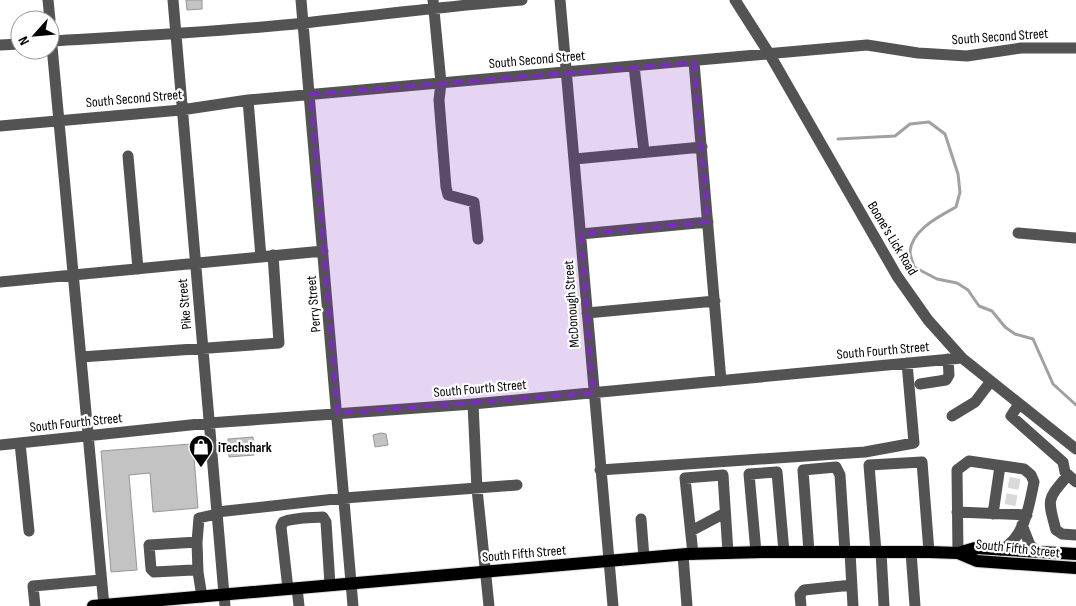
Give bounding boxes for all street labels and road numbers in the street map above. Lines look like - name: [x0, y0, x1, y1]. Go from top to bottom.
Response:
- street label: South Second Street: [951, 25, 1049, 48]
- street label: South Second Street: [488, 47, 586, 72]
- street label: South Second Street: [85, 86, 183, 111]
- street label: Boone's Lick Road: [864, 198, 921, 278]
- street label: McDonough Street: [560, 260, 583, 348]
- street label: Perry Street: [303, 275, 324, 333]
- street label: Pike Street: [174, 278, 195, 330]
- street label: South Fourth Street: [836, 338, 930, 363]
- street label: South Fourth Street: [433, 376, 527, 401]
- street label: South Fourth Street: [29, 409, 123, 436]
- street label: South Fifth Street: [975, 536, 1061, 561]
- street label: South Fifth Street: [481, 541, 567, 566]

